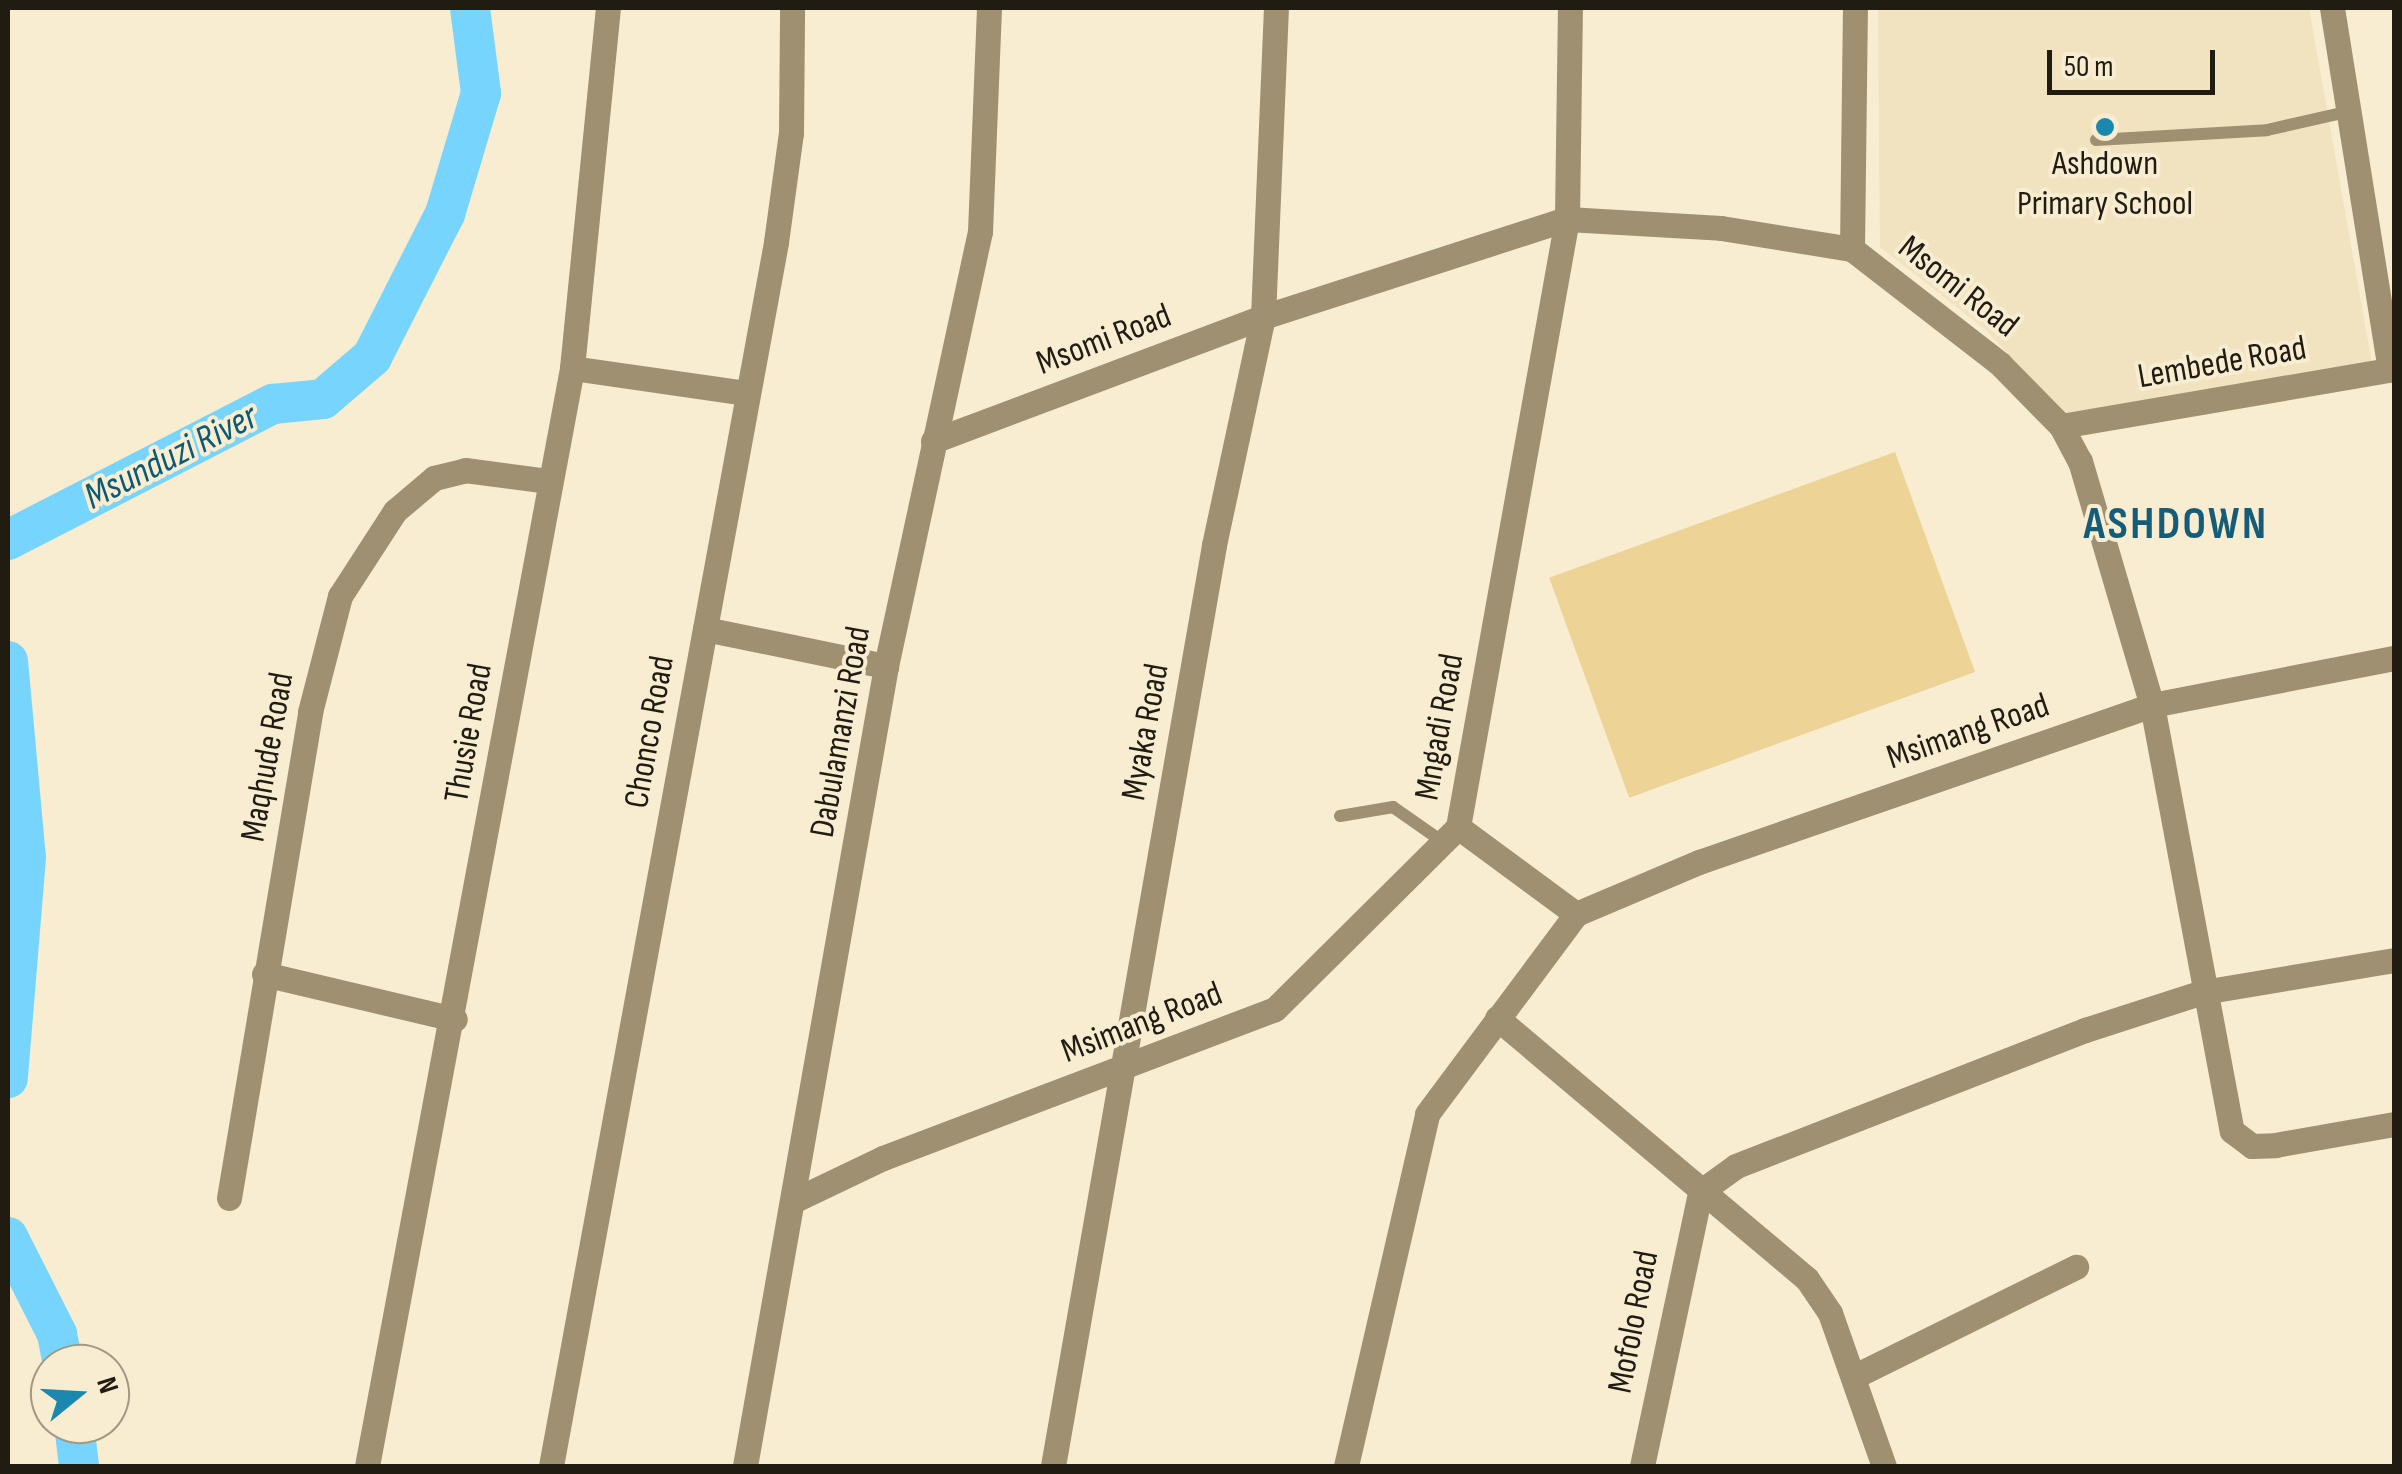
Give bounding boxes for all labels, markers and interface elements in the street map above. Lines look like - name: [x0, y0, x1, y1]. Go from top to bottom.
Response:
- scale bar: [2052, 30, 2220, 92]
- text: 50 m: [2064, 49, 2113, 85]
- marker: Ashdown Primary School: [2094, 116, 2116, 138]
- place label: Ashdown Primary School: [2017, 143, 2193, 225]
- street label: Msomi Road: [1890, 227, 2026, 347]
- street label: Msomi Road: [1031, 295, 1177, 385]
- street label: Lembede Road: [2135, 328, 2309, 398]
- water label: Msunduzi River: [77, 394, 265, 520]
- district label: ASHDOWN: [2084, 498, 2268, 552]
- street label: Dabulamanzi Road: [802, 623, 880, 841]
- street label: Mngadi Road: [1406, 651, 1474, 803]
- street label: Chonco Road: [616, 653, 684, 811]
- street label: Thusie Road: [436, 660, 502, 806]
- street label: Myaka Road: [1113, 660, 1179, 804]
- street label: Maqhude Road: [232, 669, 304, 845]
- street label: Msimang Road: [1881, 685, 2055, 779]
- street label: Msimang Road: [1056, 973, 1228, 1073]
- street label: Mofolo Road: [1600, 1247, 1668, 1397]
- north arrow: [30, 1344, 130, 1444]
- text: N: [89, 1373, 125, 1397]

